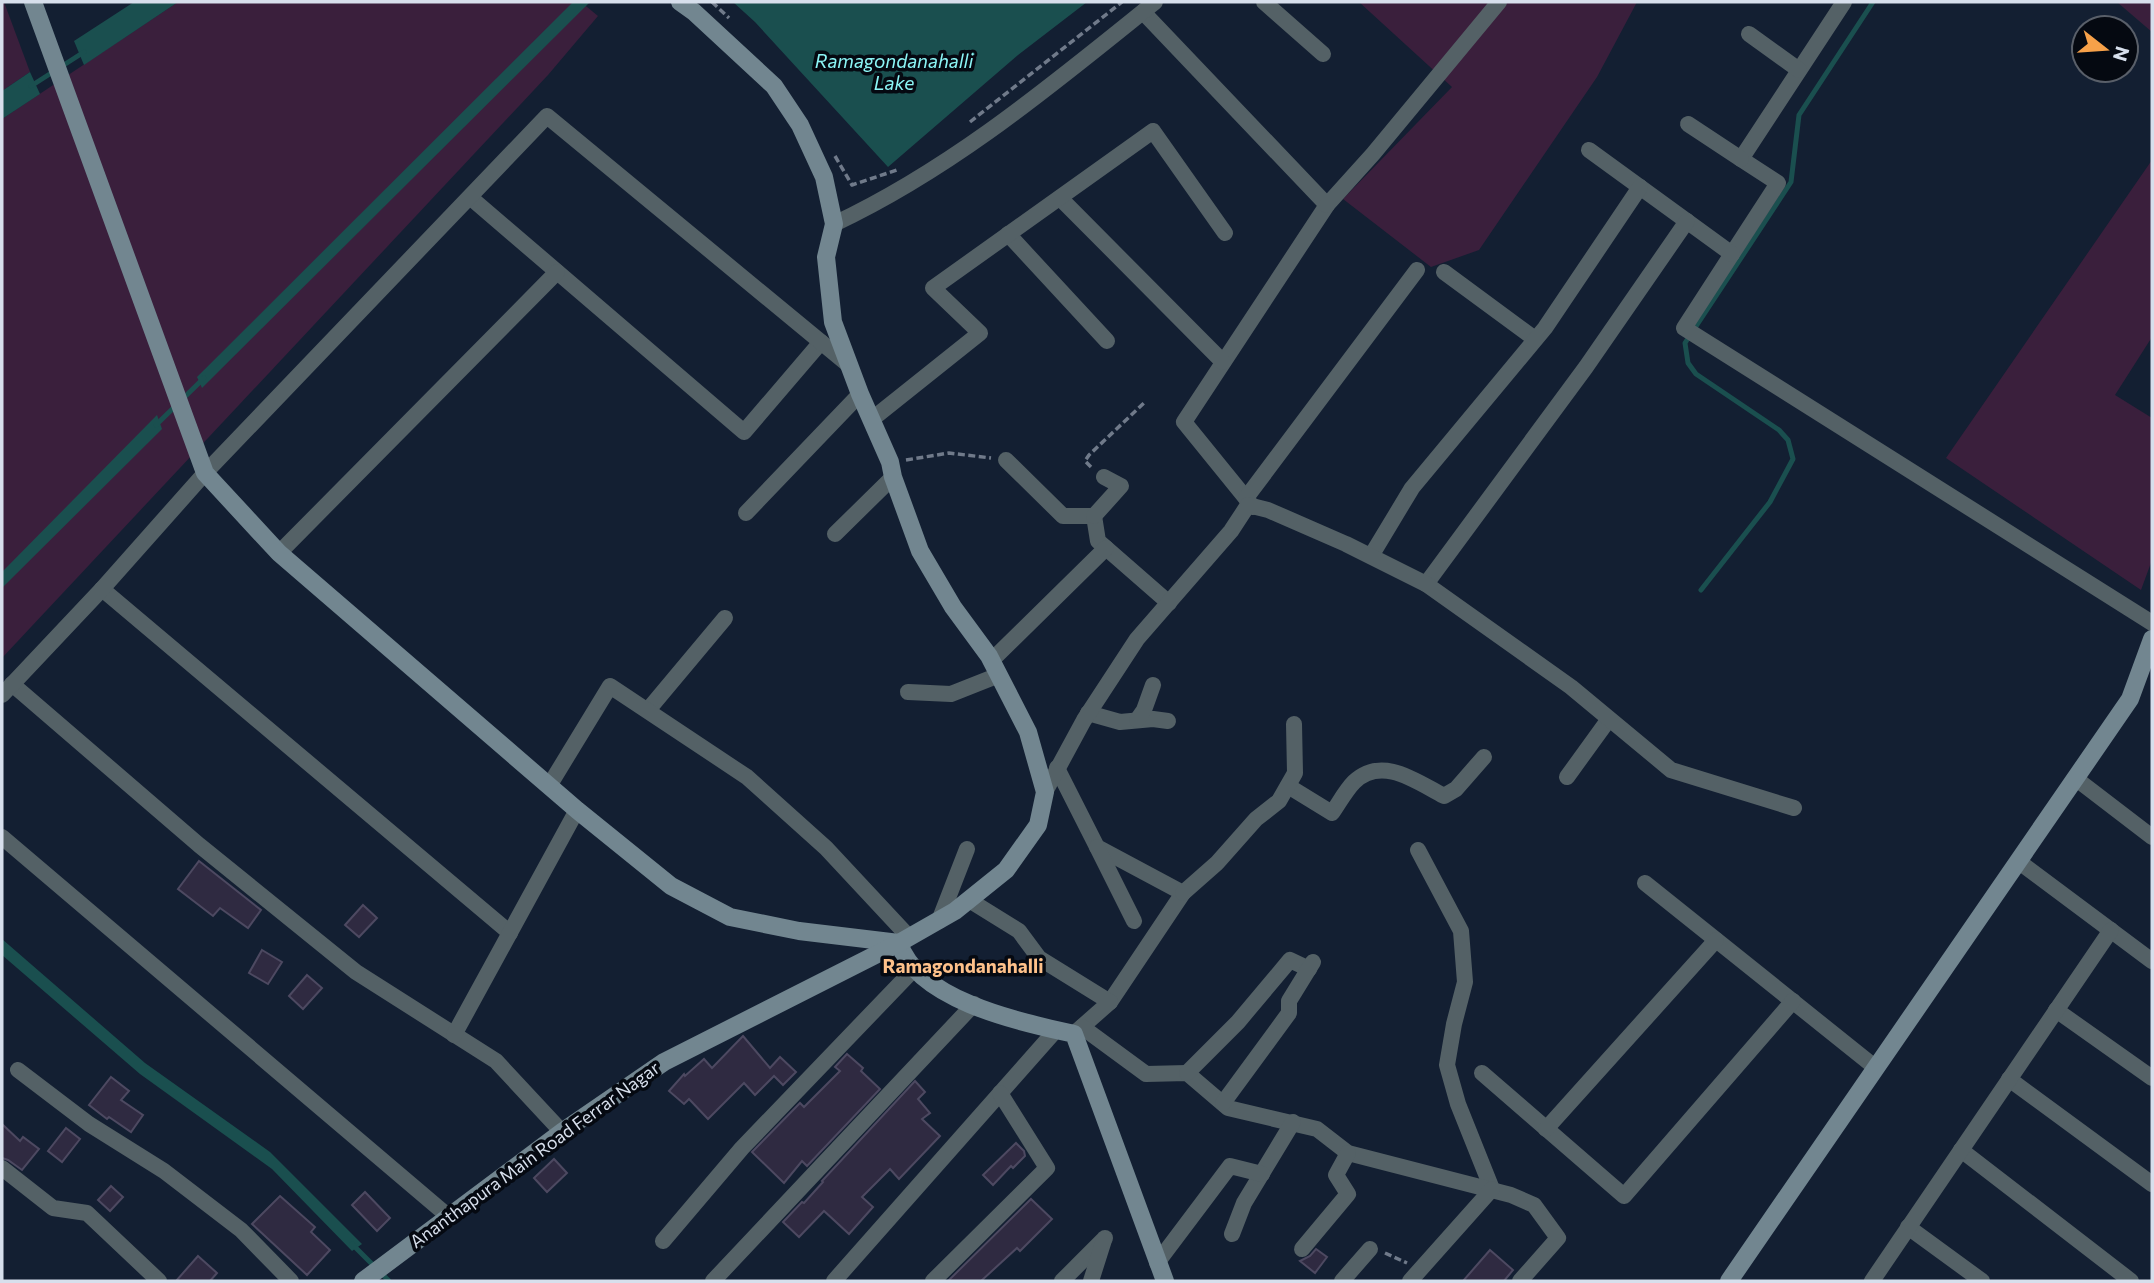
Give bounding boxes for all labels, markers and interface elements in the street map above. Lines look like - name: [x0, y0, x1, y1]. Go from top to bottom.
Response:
- north arrow: [2070, 14, 2140, 84]
- text: N: [2109, 44, 2135, 64]
- water label: Ramagondanahalli Lake: [815, 49, 974, 94]
- district label: Ramagondanahalli: [882, 954, 1044, 977]
- street label: Ananthapura Main Road Ferrar Nagar: [405, 1056, 664, 1252]

